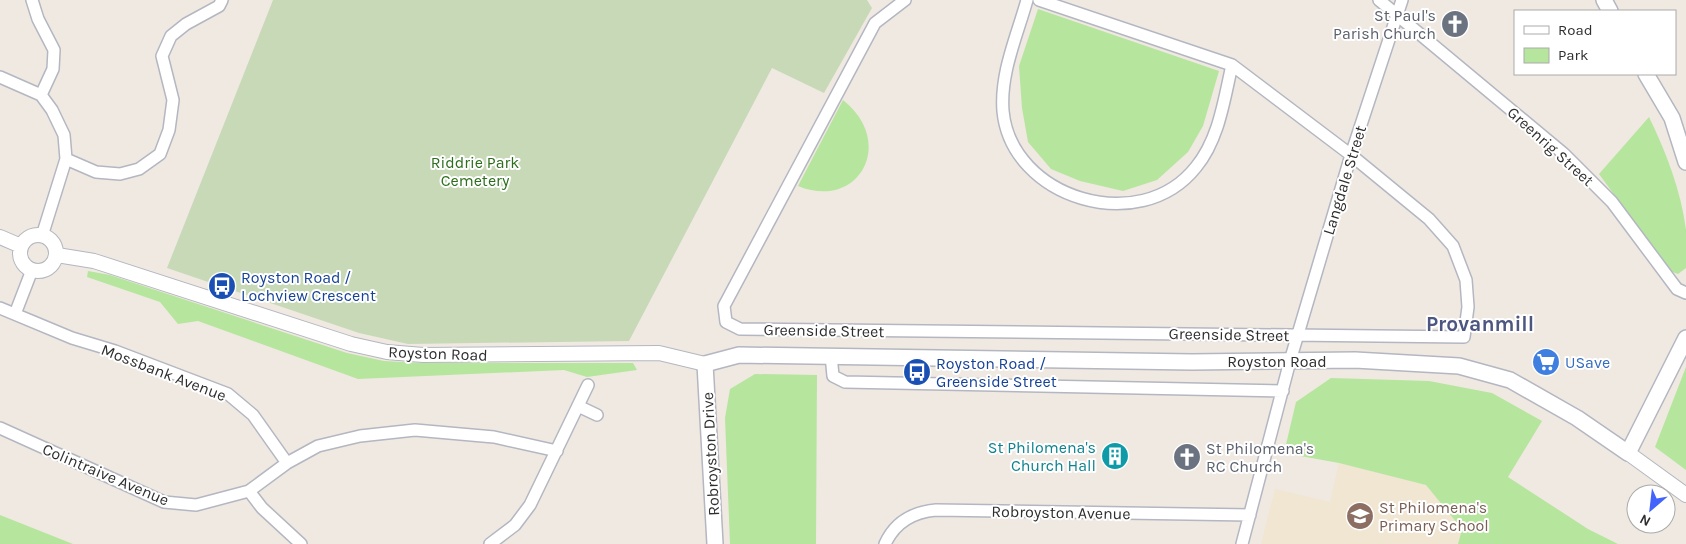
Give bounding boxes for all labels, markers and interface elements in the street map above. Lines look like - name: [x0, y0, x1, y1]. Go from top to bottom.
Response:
- place label: St Paul's Parish Church: [1333, 6, 1436, 43]
- church icon: St Paul's Parish Church: [1440, 9, 1470, 39]
- legend: [1514, 10, 1676, 75]
- text: Road: [1558, 21, 1593, 39]
- text: Park: [1558, 46, 1588, 64]
- street label: Greenrig Street: [1504, 103, 1598, 190]
- street label: Langdale Street: [1319, 123, 1370, 237]
- park label: Riddrie Park Cemetery: [431, 153, 519, 190]
- place label: Royston Road / Lochview Crescent: [241, 268, 376, 305]
- bus stop icon: Royston Road / Lochview Crescent: [207, 271, 237, 301]
- district label: Provanmill: [1426, 312, 1534, 336]
- street label: Greenside Street: [763, 320, 885, 341]
- street label: Greenside Street: [1168, 324, 1290, 345]
- street label: Mossbank Avenue: [99, 340, 229, 405]
- street label: Royston Road: [388, 342, 488, 365]
- supermarket icon: USave: [1531, 347, 1561, 377]
- street label: Royston Road: [1227, 352, 1327, 371]
- place label: USave: [1565, 353, 1610, 372]
- place label: Royston Road / Greenside Street: [936, 354, 1057, 391]
- bus stop icon: Royston Road / Greenside Street: [902, 357, 932, 387]
- street label: Robroyston Drive: [698, 392, 723, 516]
- place label: St Philomena's Church Hall: [988, 438, 1096, 475]
- street label: Colintraive Avenue: [40, 439, 172, 510]
- place label: St Philomena's RC Church: [1206, 439, 1314, 476]
- building icon: St Philomena's Church Hall: [1100, 441, 1130, 471]
- church icon: St Philomena's RC Church: [1172, 442, 1202, 472]
- north arrow: [1626, 484, 1676, 534]
- place label: St Philomena's Primary School: [1379, 498, 1489, 535]
- school or university icon: St Philomena's Primary School: [1345, 501, 1375, 531]
- street label: Robroyston Avenue: [991, 502, 1131, 523]
- text: N: [1637, 510, 1654, 530]

